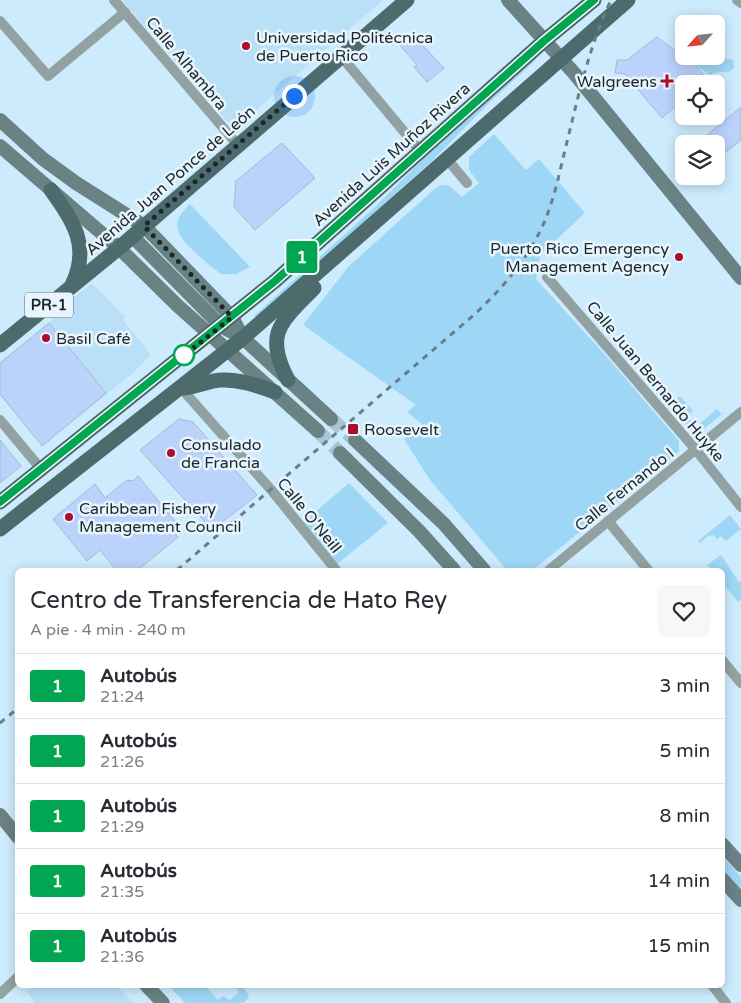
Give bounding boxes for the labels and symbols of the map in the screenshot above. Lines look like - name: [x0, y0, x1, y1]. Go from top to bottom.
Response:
- street label: Calle Alhambra: [141, 13, 231, 114]
- north arrow: [675, 15, 725, 65]
- place label: Universidad Politécnica de Puerto Rico: [256, 28, 433, 66]
- marker: Universidad Politécnica de Puerto Rico: [240, 40, 252, 52]
- place label: Walgreens: [577, 72, 657, 92]
- marker: Walgreens: [661, 75, 673, 87]
- street label: Avenida Luis Muñoz Rivera: [309, 79, 475, 231]
- your location: [282, 84, 307, 109]
- street label: Avenida Juan Ponce de León: [82, 102, 260, 260]
- place label: Puerto Rico Emergency Management Agency: [490, 239, 669, 277]
- line badge: 1: [286, 241, 318, 273]
- marker: Puerto Rico Emergency Management Agency: [673, 251, 685, 263]
- road number: PR-1: [25, 292, 73, 318]
- street label: Calle Juan Bernardo Huyke: [582, 297, 728, 466]
- place label: Basil Café: [56, 329, 131, 349]
- marker: Basil Café: [40, 332, 52, 344]
- unlabelled marker: [173, 344, 195, 366]
- place label: Roosevelt: [364, 420, 439, 440]
- marker: Roosevelt: [346, 422, 360, 436]
- place label: Consulado de Francia: [181, 435, 262, 473]
- street label: Calle Fernando I: [571, 443, 679, 536]
- marker: Consulado de Francia: [165, 447, 177, 459]
- street label: Calle O'Neill: [273, 474, 346, 557]
- place label: Caribbean Fishery Management Council: [79, 499, 241, 537]
- marker: Caribbean Fishery Management Council: [63, 511, 75, 523]

